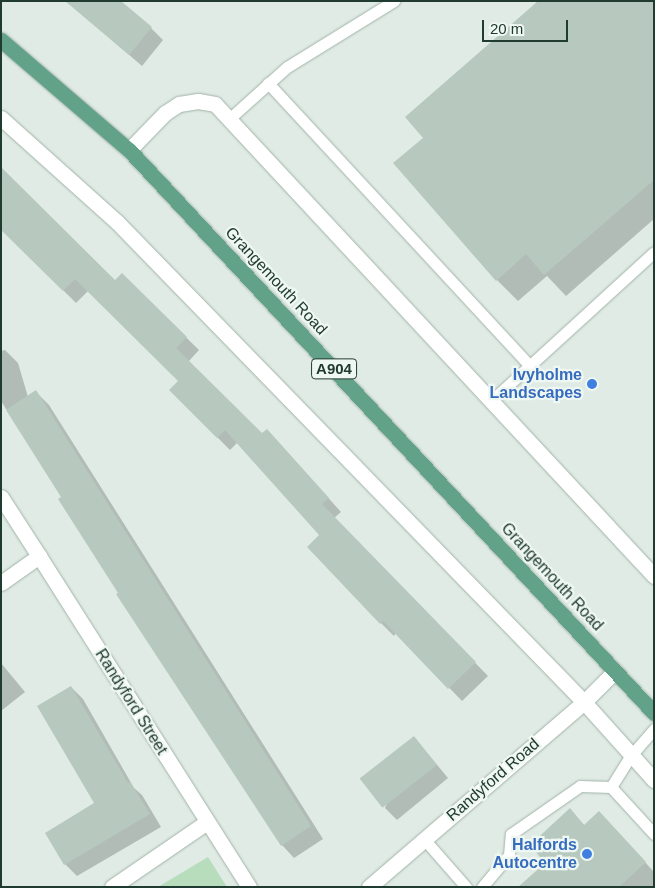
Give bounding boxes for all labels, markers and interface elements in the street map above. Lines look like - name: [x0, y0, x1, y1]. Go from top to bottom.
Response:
- scale bar: [485, 10, 571, 42]
- text: 20 m: [490, 20, 523, 37]
- street label: Grangemouth Road: [221, 223, 331, 339]
- road number: A904: [310, 356, 358, 382]
- place label: Ivyholme Landscapes: [490, 365, 582, 403]
- marker: Ivyholme Landscapes: [586, 378, 598, 390]
- street label: Grangemouth Road: [497, 519, 607, 635]
- street label: Randyford Street: [91, 646, 171, 758]
- street label: Randyford Road: [443, 735, 543, 825]
- place label: Halfords Autocentre: [493, 835, 577, 873]
- marker: Halfords Autocentre: [581, 848, 593, 860]

